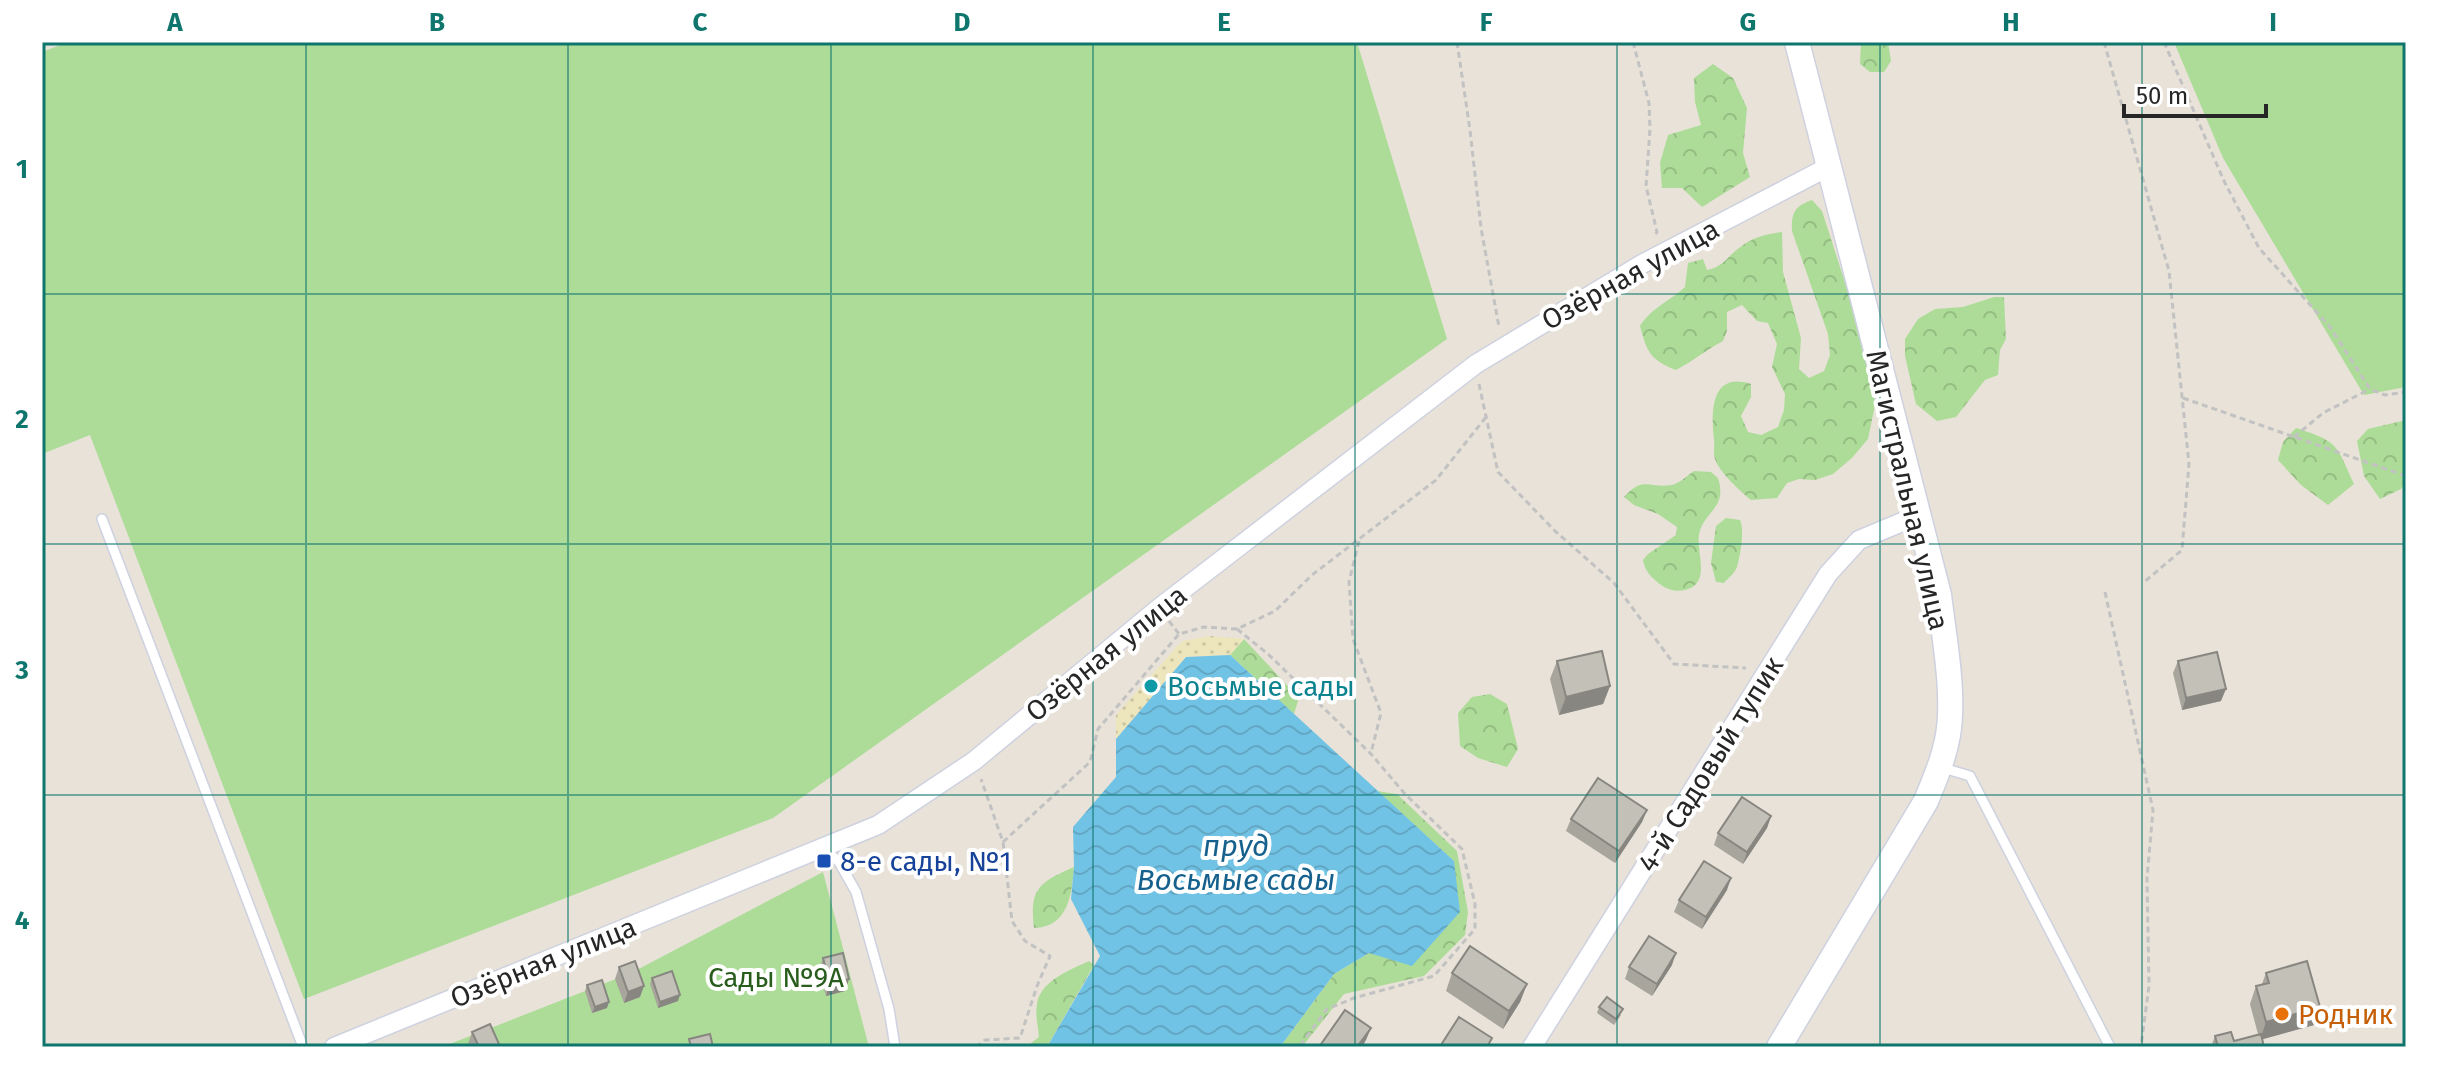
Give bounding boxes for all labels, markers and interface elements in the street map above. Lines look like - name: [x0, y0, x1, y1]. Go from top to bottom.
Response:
- text: A: [166, 7, 183, 38]
- text: B: [429, 7, 445, 38]
- text: C: [693, 7, 708, 38]
- text: D: [954, 7, 971, 38]
- text: E: [1217, 7, 1231, 38]
- text: F: [1480, 7, 1493, 38]
- text: G: [1740, 7, 1756, 38]
- text: H: [2002, 7, 2020, 38]
- text: I: [2269, 7, 2277, 38]
- scale bar: [2124, 68, 2266, 118]
- text: 50 m: [2136, 82, 2188, 110]
- text: 1: [16, 154, 28, 185]
- street label: Озёрная улица: [1536, 212, 1725, 337]
- street label: Магистральная улица: [1859, 347, 1956, 634]
- text: 2: [15, 404, 29, 435]
- street label: Озёрная улица: [1019, 578, 1193, 728]
- street label: 4-й Садовый тупик: [1631, 650, 1790, 878]
- text: 3: [14, 655, 29, 686]
- place label: Восьмые сады: [1167, 670, 1355, 703]
- marker: Восьмые сады: [1142, 677, 1160, 695]
- water label: пруд Восьмые сады: [1136, 828, 1336, 898]
- place label: 8-е сады, №1: [840, 845, 1012, 878]
- marker: 8-е сады, №1: [815, 852, 833, 870]
- text: 4: [15, 905, 30, 936]
- street label: Озёрная улица: [445, 910, 641, 1015]
- park label: Сады №9А: [708, 961, 844, 994]
- place label: Родник: [2298, 998, 2394, 1031]
- marker: Родник: [2273, 1005, 2291, 1023]

